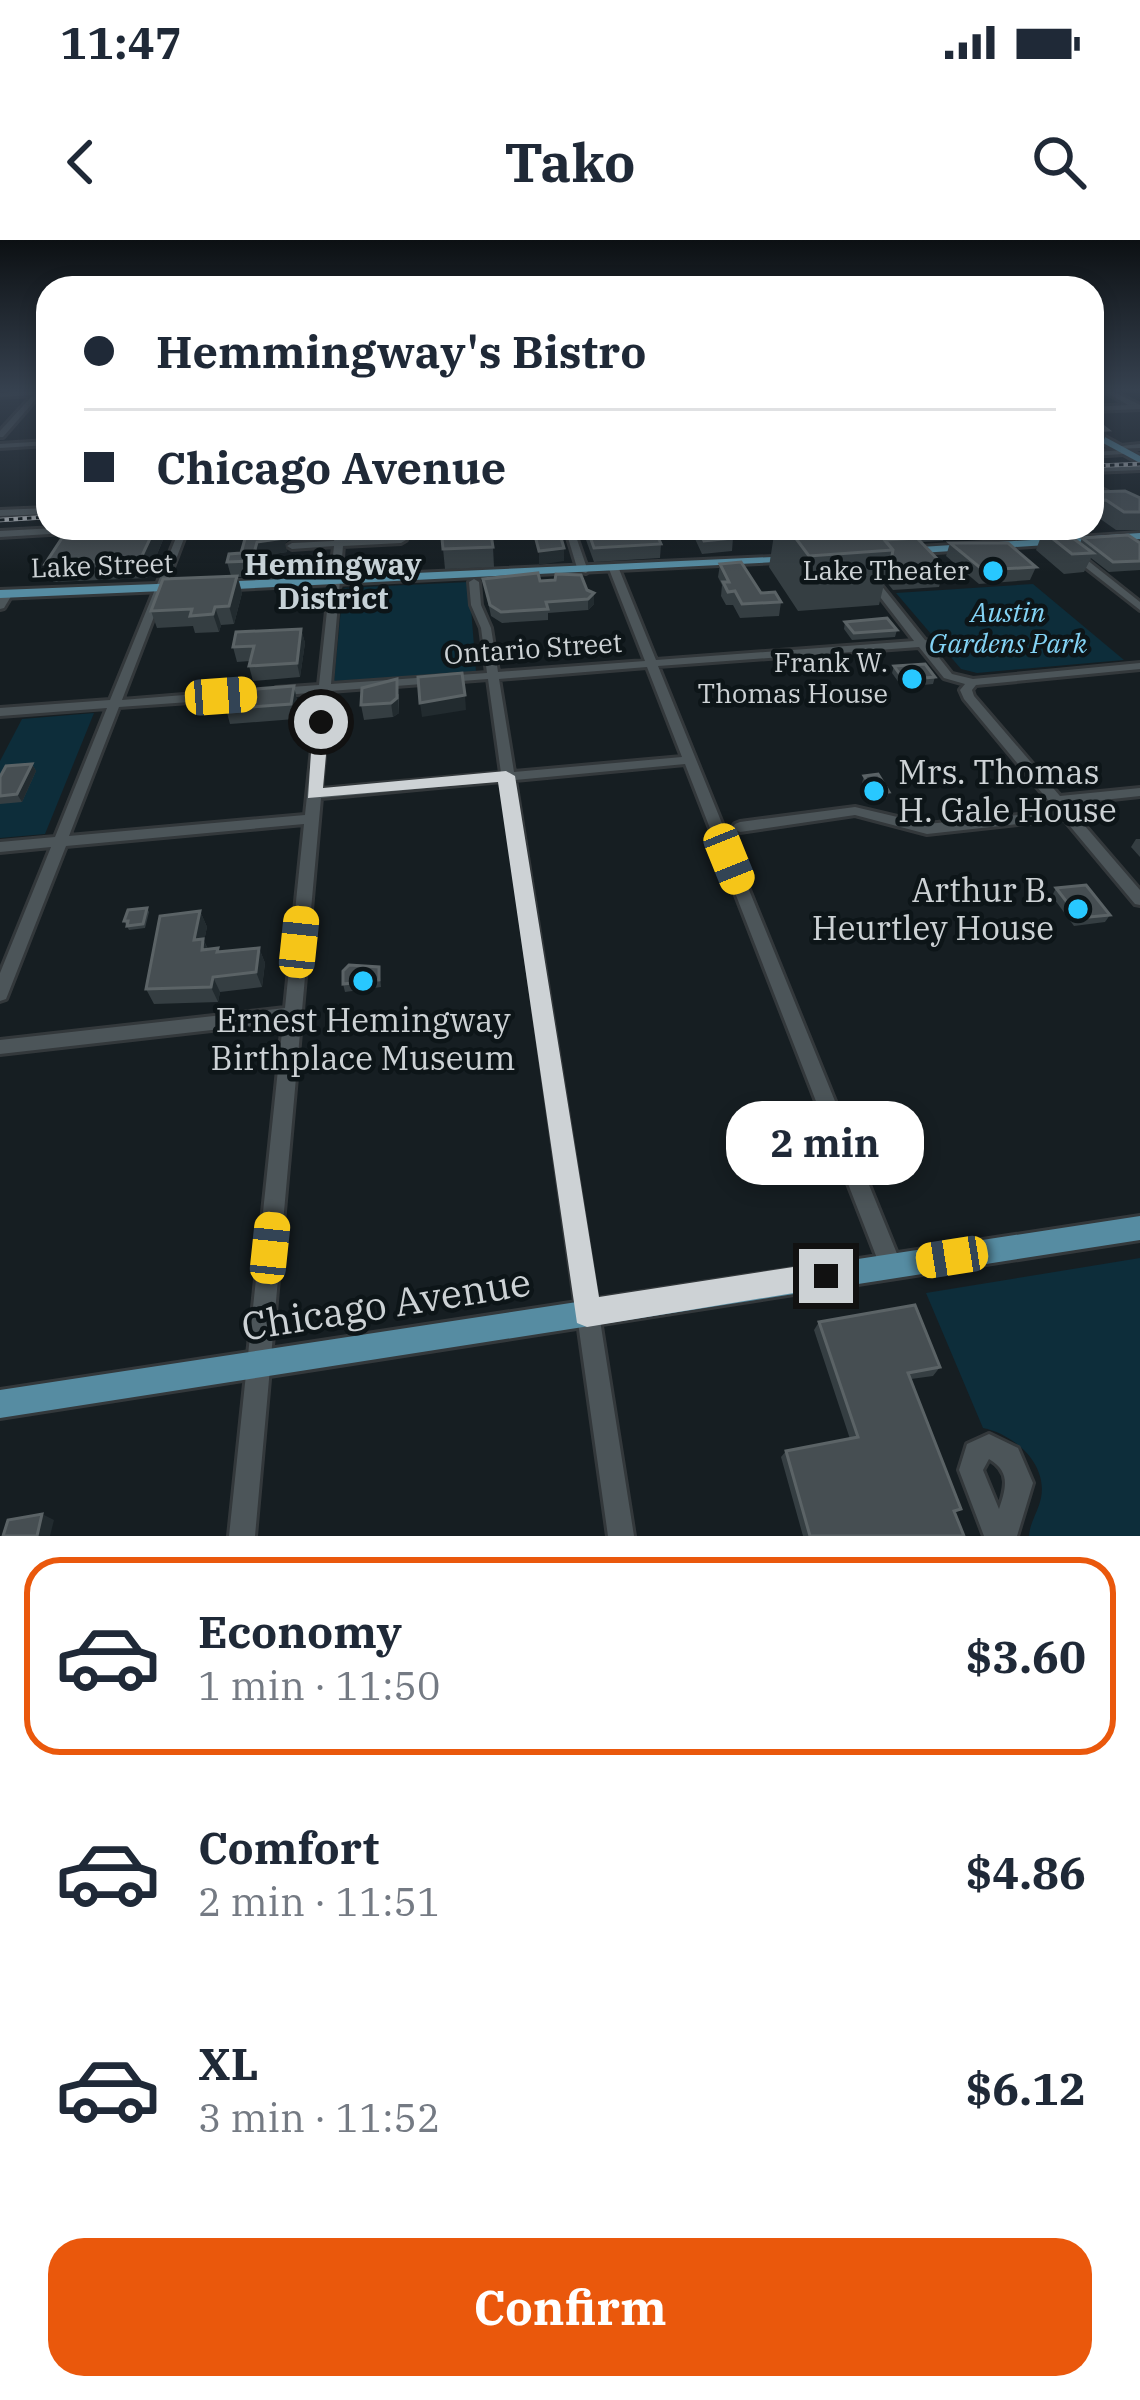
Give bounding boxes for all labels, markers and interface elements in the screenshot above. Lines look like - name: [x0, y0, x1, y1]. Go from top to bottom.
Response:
- text: 11:47: [60, 13, 182, 71]
- text: Tako: [504, 127, 636, 197]
- icon: back: [48, 129, 114, 195]
- icon: search: [1026, 129, 1092, 195]
- text: Hemmingway's Bistro: [156, 322, 646, 380]
- text: Chicago Avenue: [156, 438, 506, 496]
- district label: Hemingway District: [244, 544, 422, 617]
- street label: Lake Street: [30, 545, 174, 584]
- place label: Lake Theater: [802, 552, 969, 587]
- marker: Lake Theater: [980, 558, 1006, 584]
- park label: Austin Gardens Park: [929, 594, 1088, 660]
- street label: Ontario Street: [443, 624, 623, 671]
- place label: Frank W. Thomas House: [698, 644, 888, 710]
- marker: Frank W. Thomas House: [899, 666, 925, 692]
- car: [184, 676, 258, 716]
- route start: [294, 695, 348, 749]
- place label: Mrs. Thomas H. Gale House: [898, 750, 1117, 831]
- marker: Mrs. Thomas H. Gale House: [861, 778, 887, 804]
- car: [699, 819, 759, 899]
- place label: Arthur B. Heurtley House: [812, 868, 1054, 949]
- marker: Arthur B. Heurtley House: [1065, 896, 1091, 922]
- car: [277, 904, 321, 980]
- marker: Ernest Hemingway Birthplace Museum: [350, 968, 376, 994]
- place label: Ernest Hemingway Birthplace Museum: [211, 998, 515, 1079]
- callout: 2 min: [727, 1102, 925, 1186]
- text: 2 min: [770, 1117, 880, 1168]
- car: [248, 1210, 292, 1286]
- car: [914, 1234, 990, 1280]
- route end: [799, 1249, 853, 1303]
- street label: Chicago Avenue: [238, 1255, 534, 1352]
- icon: car: [54, 1602, 162, 1710]
- text: Economy: [198, 1602, 402, 1660]
- text: $3.60: [966, 1627, 1086, 1685]
- text: 1 min · 11:50: [198, 1660, 440, 1711]
- icon: car: [54, 1818, 162, 1926]
- text: Comfort: [198, 1818, 379, 1876]
- text: $4.86: [966, 1843, 1086, 1901]
- text: 2 min · 11:51: [198, 1876, 440, 1927]
- icon: car: [54, 2034, 162, 2142]
- text: XL: [198, 2034, 259, 2092]
- text: $6.12: [966, 2059, 1086, 2117]
- text: 3 min · 11:52: [198, 2092, 440, 2143]
- button: Confirm: [48, 2238, 1092, 2376]

